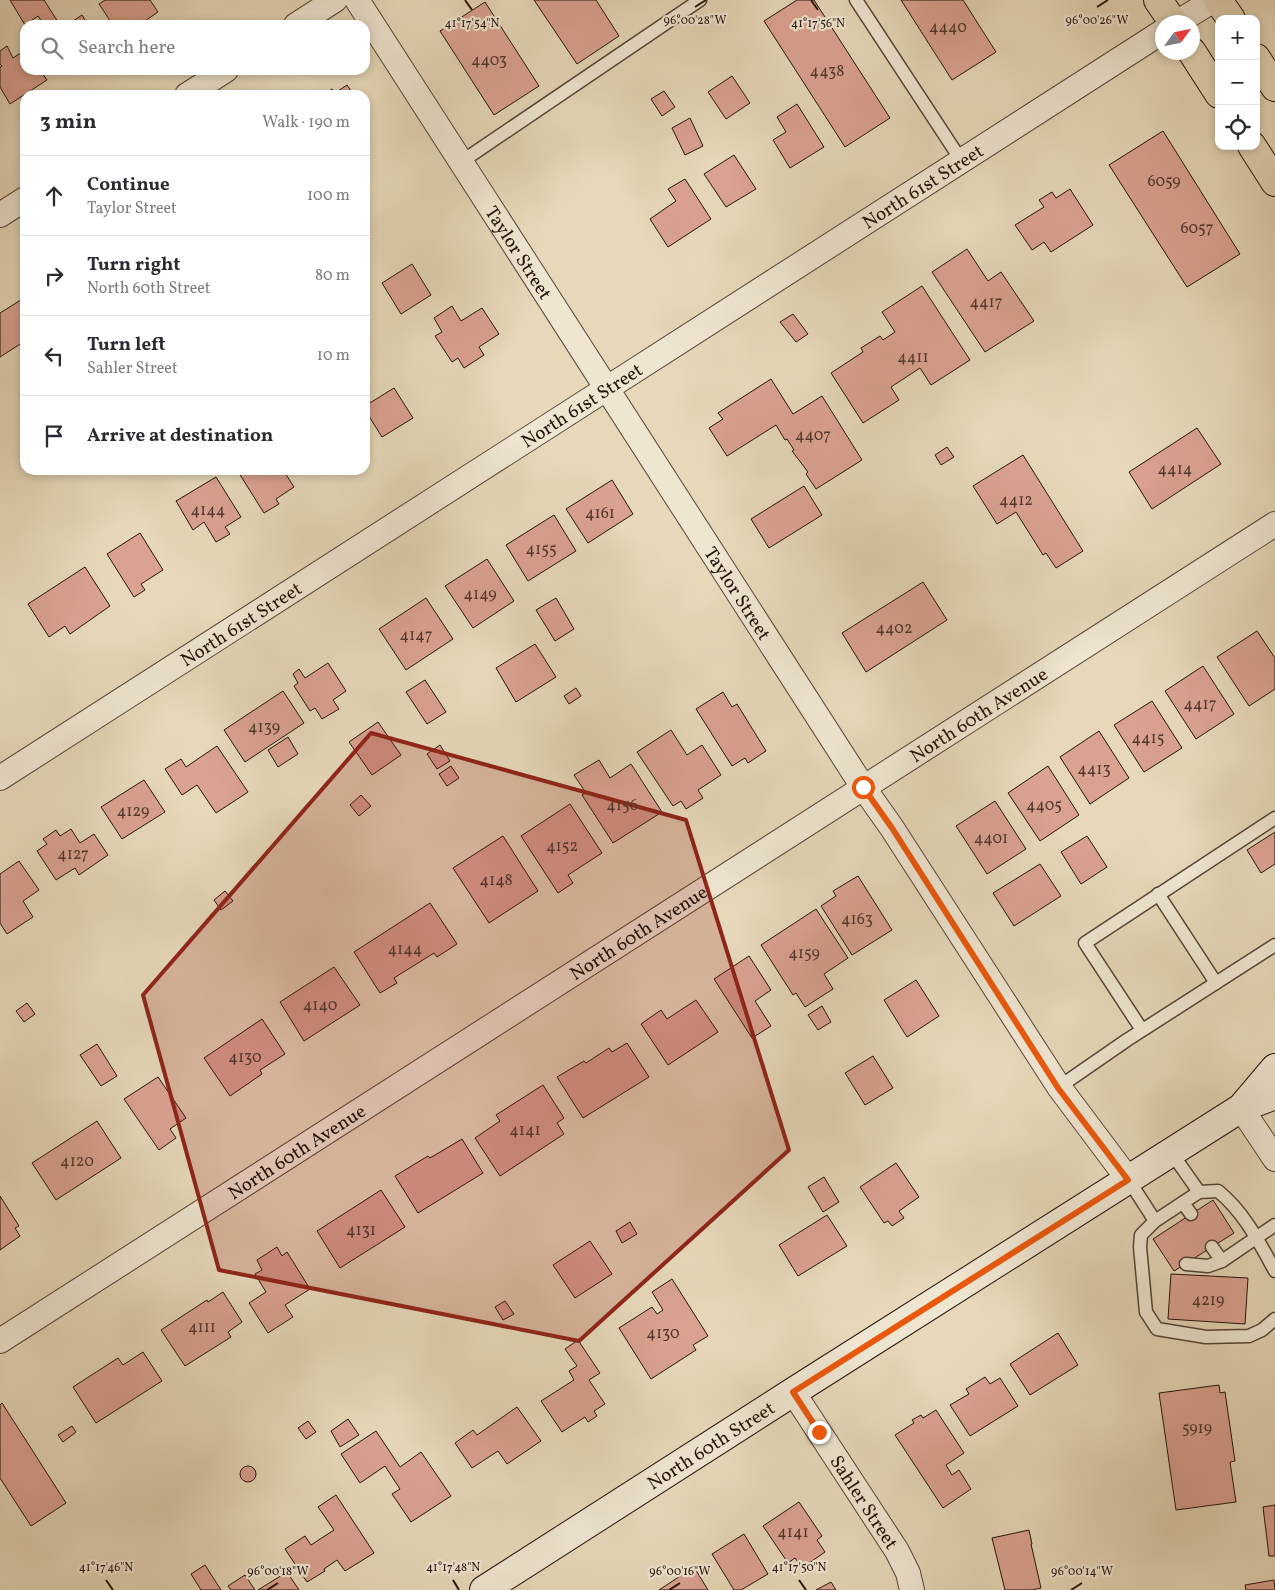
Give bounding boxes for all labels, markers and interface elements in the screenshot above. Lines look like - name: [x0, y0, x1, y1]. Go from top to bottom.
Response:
- text: 96°00'28"W: [663, 13, 727, 29]
- text: 96°00'26"W: [1066, 13, 1128, 29]
- north arrow: [1155, 15, 1200, 60]
- map controls: [1215, 15, 1260, 150]
- button: +: [1215, 15, 1260, 60]
- text: 41°17'54"N: [445, 16, 499, 32]
- text: 41°17'56"N: [791, 16, 845, 32]
- house number: 4440: [929, 17, 967, 39]
- search box: [20, 20, 370, 75]
- icon: search: [38, 34, 66, 62]
- text: Search here: [78, 35, 175, 61]
- house number: 4403: [471, 50, 507, 72]
- button: −: [1215, 60, 1260, 105]
- house number: 4438: [810, 61, 844, 83]
- button: locate: [1215, 105, 1260, 150]
- text: 3 min: [40, 108, 96, 137]
- text: Walk · 190 m: [262, 112, 350, 134]
- street label: North 61st Street: [858, 139, 989, 236]
- house number: 6059: [1147, 171, 1181, 193]
- text: Continue: [87, 172, 170, 198]
- icon: ahead: [40, 182, 68, 210]
- text: 100 m: [307, 185, 350, 207]
- text: Taylor Street: [87, 198, 177, 220]
- street label: Taylor Street: [478, 202, 557, 306]
- house number: 6057: [1180, 218, 1214, 240]
- text: Turn right: [87, 252, 180, 278]
- icon: right: [40, 262, 68, 290]
- text: 80 m: [315, 265, 350, 287]
- text: North 60th Street: [87, 278, 210, 300]
- house number: 4417: [969, 292, 1003, 314]
- text: Turn left: [87, 332, 166, 358]
- icon: left: [40, 342, 68, 370]
- text: 10 m: [317, 345, 350, 367]
- house number: 4411: [897, 347, 929, 369]
- text: Sahler Street: [87, 358, 178, 380]
- street label: North 61st Street: [517, 358, 649, 455]
- icon: arrive: [40, 422, 68, 450]
- text: Arrive at destination: [87, 423, 273, 449]
- house number: 4407: [795, 425, 831, 447]
- house number: 4414: [1158, 459, 1192, 481]
- house number: 4412: [999, 490, 1033, 512]
- house number: 4144: [191, 500, 225, 522]
- house number: 4161: [585, 503, 615, 525]
- house number: 4155: [525, 539, 557, 561]
- street label: Taylor Street: [697, 542, 777, 646]
- street label: North 61st Street: [176, 576, 308, 674]
- house number: 4149: [463, 584, 497, 606]
- house number: 4402: [876, 618, 913, 640]
- house number: 4147: [399, 625, 433, 647]
- street label: North 60th Avenue: [905, 662, 1053, 770]
- house number: 4417: [1183, 694, 1217, 716]
- house number: 4139: [248, 717, 280, 739]
- house number: 4415: [1131, 728, 1165, 750]
- house number: 4413: [1077, 759, 1111, 781]
- route start: [852, 776, 875, 799]
- house number: 4156: [606, 795, 638, 817]
- house number: 4405: [1026, 795, 1062, 817]
- house number: 4129: [117, 801, 149, 823]
- house number: 4401: [974, 828, 1008, 850]
- house number: 4152: [546, 836, 578, 858]
- house number: 4127: [57, 844, 89, 866]
- house number: 4148: [479, 870, 513, 892]
- street label: North 60th Avenue: [565, 880, 713, 988]
- house number: 4163: [841, 909, 873, 931]
- house number: 4144: [388, 939, 422, 961]
- house number: 4159: [788, 943, 820, 965]
- house number: 4140: [303, 995, 337, 1017]
- house number: 4130: [228, 1047, 262, 1069]
- street label: North 60th Avenue: [223, 1099, 371, 1207]
- house number: 4141: [509, 1120, 541, 1142]
- house number: 4120: [60, 1151, 94, 1173]
- house number: 4131: [346, 1220, 376, 1242]
- house number: 4219: [1192, 1290, 1224, 1312]
- house number: 4111: [188, 1317, 216, 1339]
- house number: 4130: [646, 1323, 680, 1345]
- street label: North 60th Street: [643, 1396, 781, 1497]
- house number: 5919: [1182, 1418, 1212, 1440]
- route end: [808, 1421, 831, 1444]
- street label: Sahler Street: [823, 1451, 904, 1555]
- house number: 4141: [777, 1522, 809, 1544]
- text: 41°17'46"N: [79, 1560, 133, 1576]
- text: 41°17'48"N: [426, 1560, 480, 1576]
- text: 41°17'50"N: [772, 1560, 826, 1576]
- text: 96°00'18"W: [247, 1564, 309, 1580]
- text: 96°00'16"W: [649, 1564, 711, 1580]
- text: 96°00'14"W: [1051, 1564, 1113, 1580]

